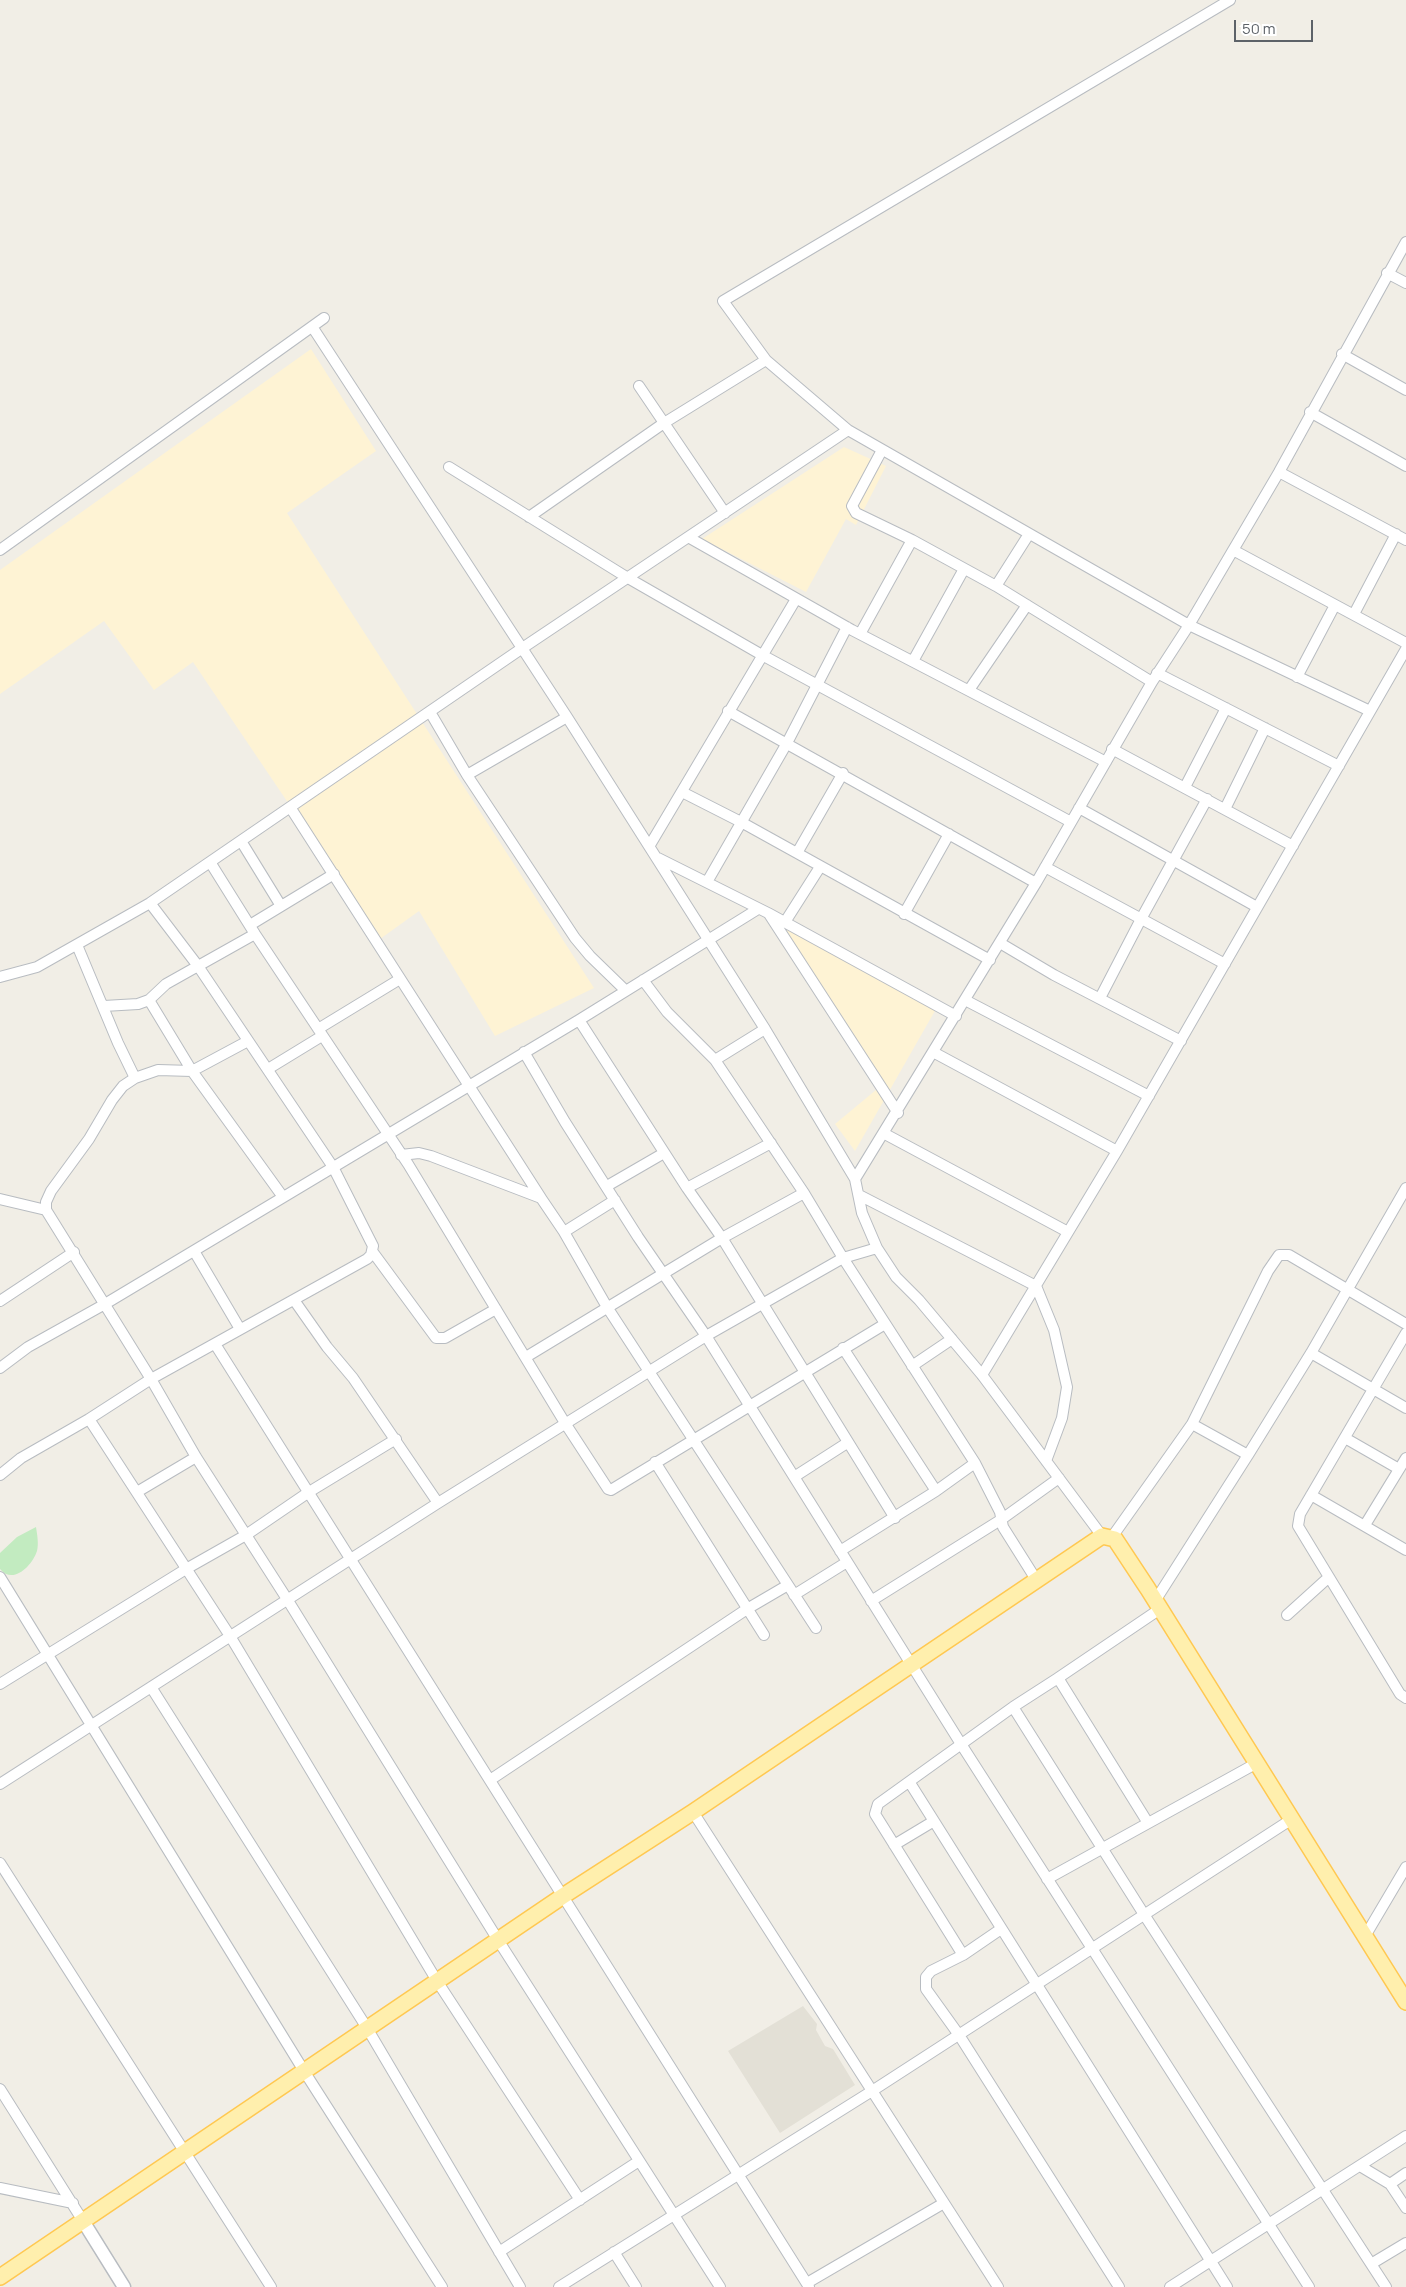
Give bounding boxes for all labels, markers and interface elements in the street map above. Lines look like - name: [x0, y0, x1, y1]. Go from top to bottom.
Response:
- scale bar: [1236, 10, 1315, 42]
- text: 50 m: [1242, 18, 1276, 39]

